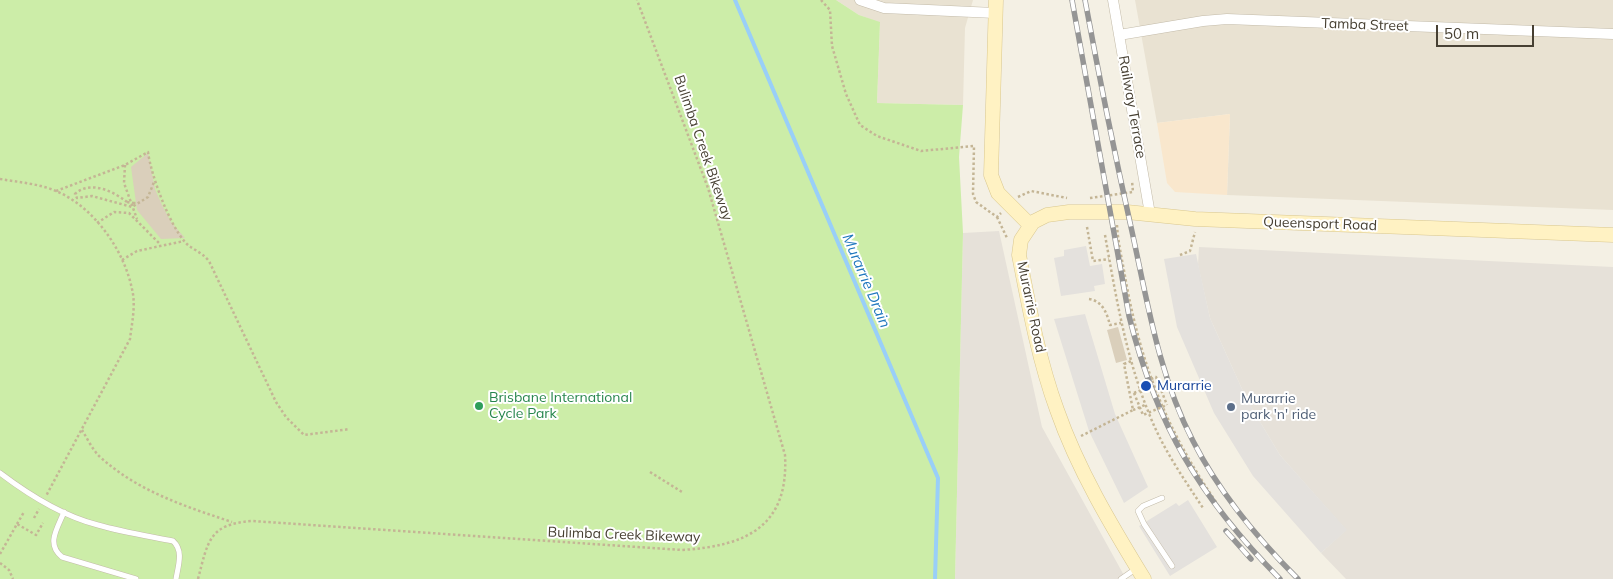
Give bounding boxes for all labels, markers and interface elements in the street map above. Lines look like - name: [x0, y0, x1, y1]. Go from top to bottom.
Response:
- street label: Tamba Street: [1321, 15, 1409, 35]
- scale bar: [1438, 15, 1536, 47]
- text: 50 m: [1444, 24, 1479, 43]
- street label: Railway Terrace: [1115, 54, 1149, 160]
- street label: Bulimba Creek Bikeway: [670, 73, 736, 223]
- street label: Queensport Road: [1263, 214, 1377, 234]
- water label: Murarrie Drain: [838, 231, 894, 331]
- street label: Murarrie Road: [1013, 260, 1049, 354]
- place label: Murarrie: [1157, 378, 1212, 394]
- marker: Murarrie: [1139, 379, 1153, 393]
- place label: Brisbane International Cycle Park: [489, 390, 632, 422]
- place label: Murarrie park 'n' ride: [1241, 391, 1316, 424]
- marker: Brisbane International Cycle Park: [473, 400, 485, 412]
- marker: Murarrie park 'n' ride: [1225, 401, 1237, 413]
- street label: Bulimba Creek Bikeway: [547, 524, 701, 546]

